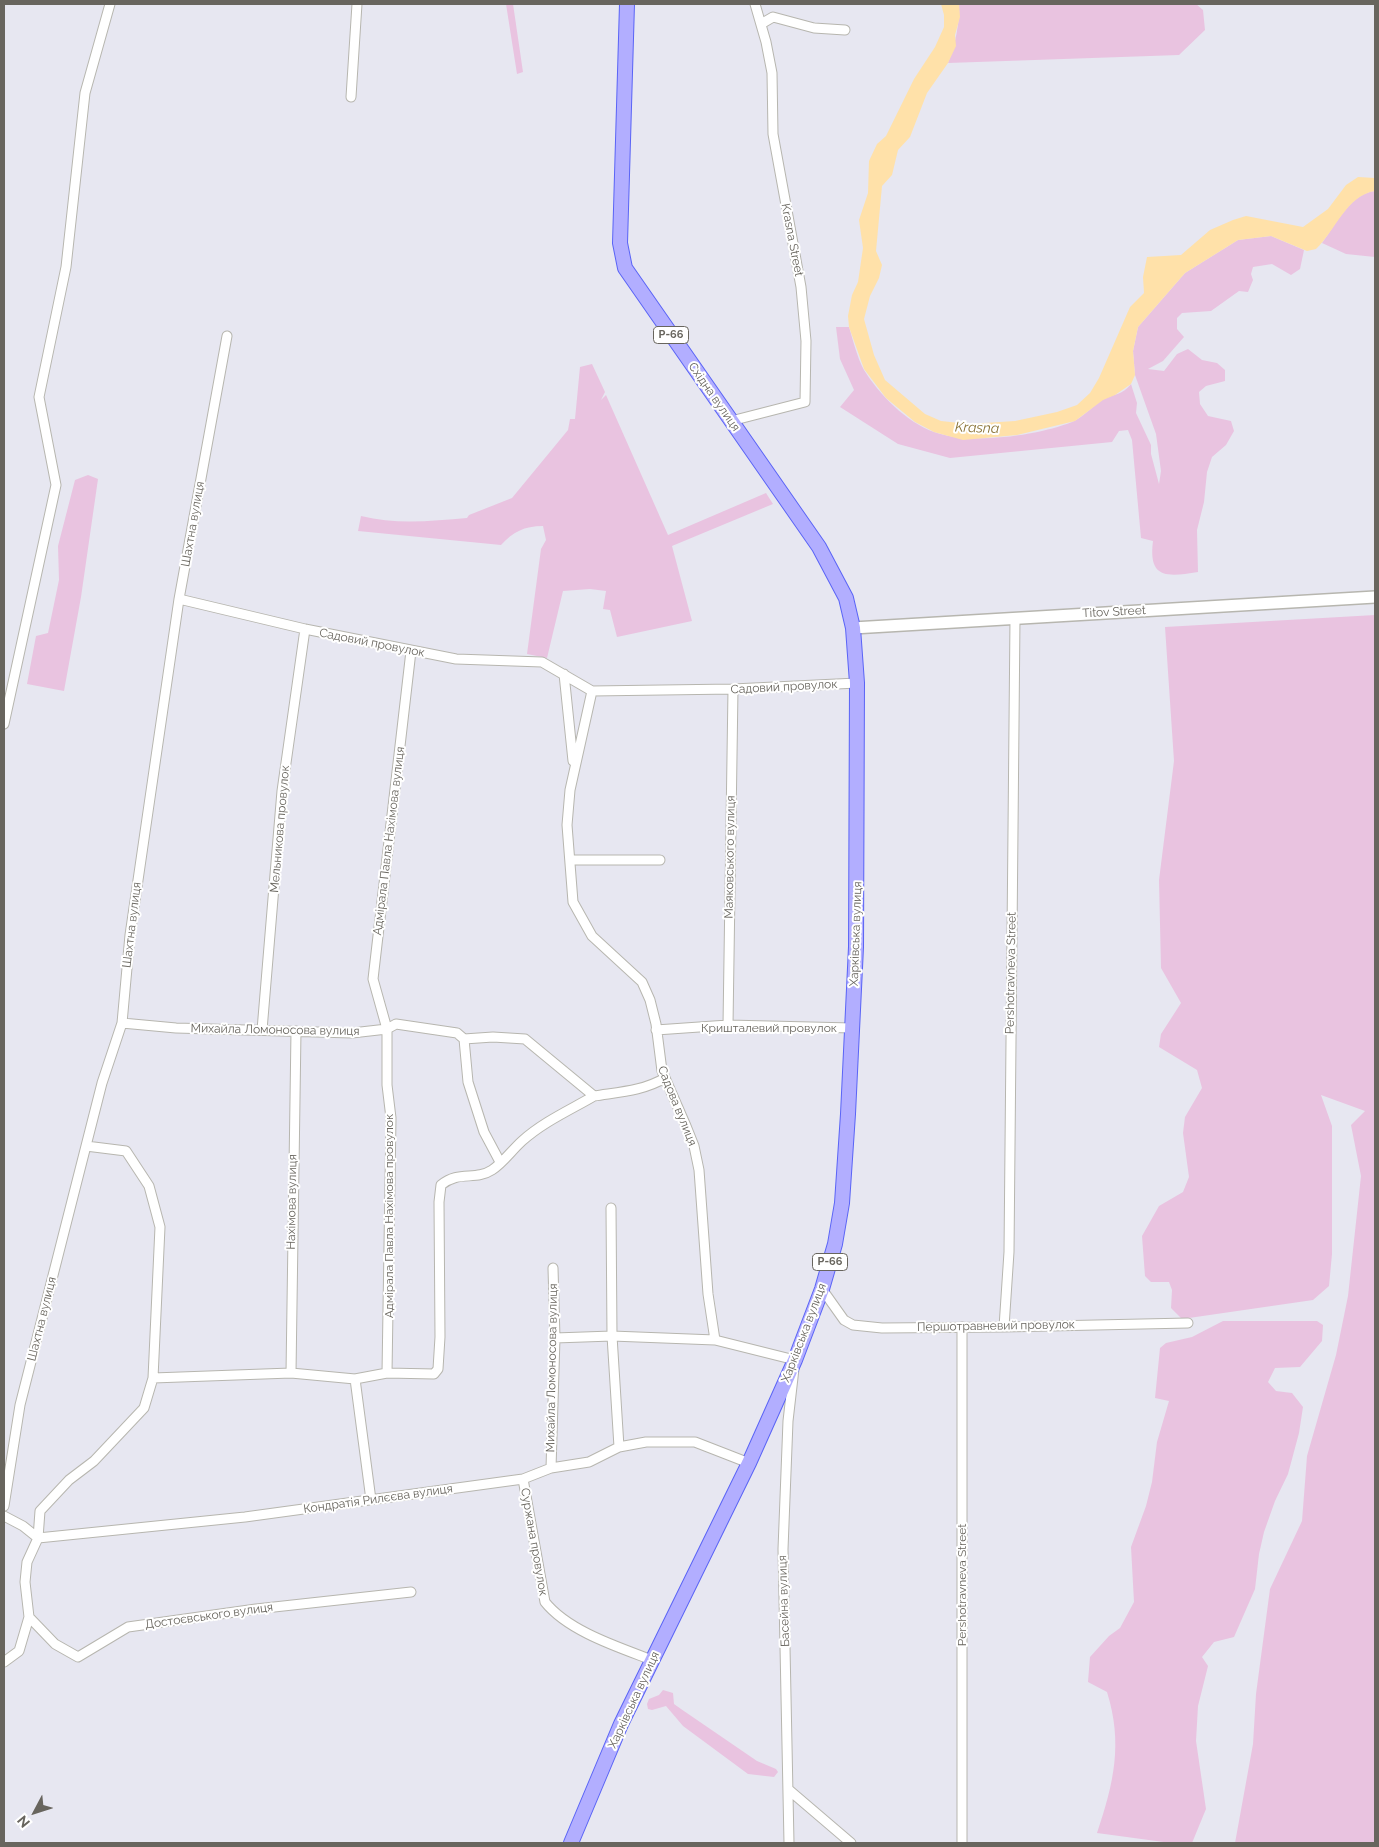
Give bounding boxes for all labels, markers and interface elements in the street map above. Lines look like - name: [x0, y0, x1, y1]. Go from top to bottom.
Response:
- street label: Krasna Street: [778, 202, 806, 278]
- road number: Р-66: [654, 326, 688, 344]
- street label: Східна вулиця: [685, 360, 743, 434]
- water label: Krasna: [955, 419, 999, 437]
- street label: Шахтна вулиця: [178, 480, 208, 568]
- street label: Titov Street: [1082, 603, 1146, 621]
- street label: Садовий провулок: [318, 626, 426, 660]
- street label: Садовий провулок: [730, 677, 838, 697]
- street label: Адмірала Павла Нахімова вулиця: [370, 746, 408, 936]
- street label: Мельникова провулок: [267, 765, 293, 893]
- street label: Маяковського вулиця: [722, 795, 738, 919]
- street label: Шахтна вулиця: [120, 881, 144, 969]
- street label: Харківська вулиця: [847, 881, 865, 987]
- street label: Pershotravneva Street: [1003, 912, 1019, 1034]
- street label: Михайла Ломоносова вулиця: [190, 1021, 360, 1039]
- street label: Кришталевий провулок: [701, 1021, 837, 1035]
- street label: Садова вулиця: [654, 1064, 700, 1148]
- street label: Адмірала Павла Нахімова провулок: [382, 1114, 396, 1318]
- street label: Нахімова вулиця: [284, 1154, 300, 1250]
- road number: Р-66: [812, 1254, 848, 1270]
- street label: Шахтна вулиця: [25, 1275, 59, 1363]
- street label: Харківська вулиця: [778, 1281, 830, 1385]
- street label: Михайла Ломоносова вулиця: [543, 1283, 561, 1453]
- street label: Першотравневий провулок: [917, 1317, 1075, 1335]
- street label: Кондратія Рилєєва вулиця: [302, 1481, 454, 1517]
- street label: Суржана провулок: [517, 1487, 551, 1597]
- street label: Pershotravneva Street: [955, 1524, 969, 1646]
- street label: Басейна вулиця: [775, 1555, 793, 1647]
- street label: Достоєвського вулиця: [144, 1600, 274, 1632]
- street label: Харківська вулиця: [605, 1649, 663, 1751]
- north arrow: [10, 1787, 60, 1837]
- text: N: [14, 1812, 33, 1831]

